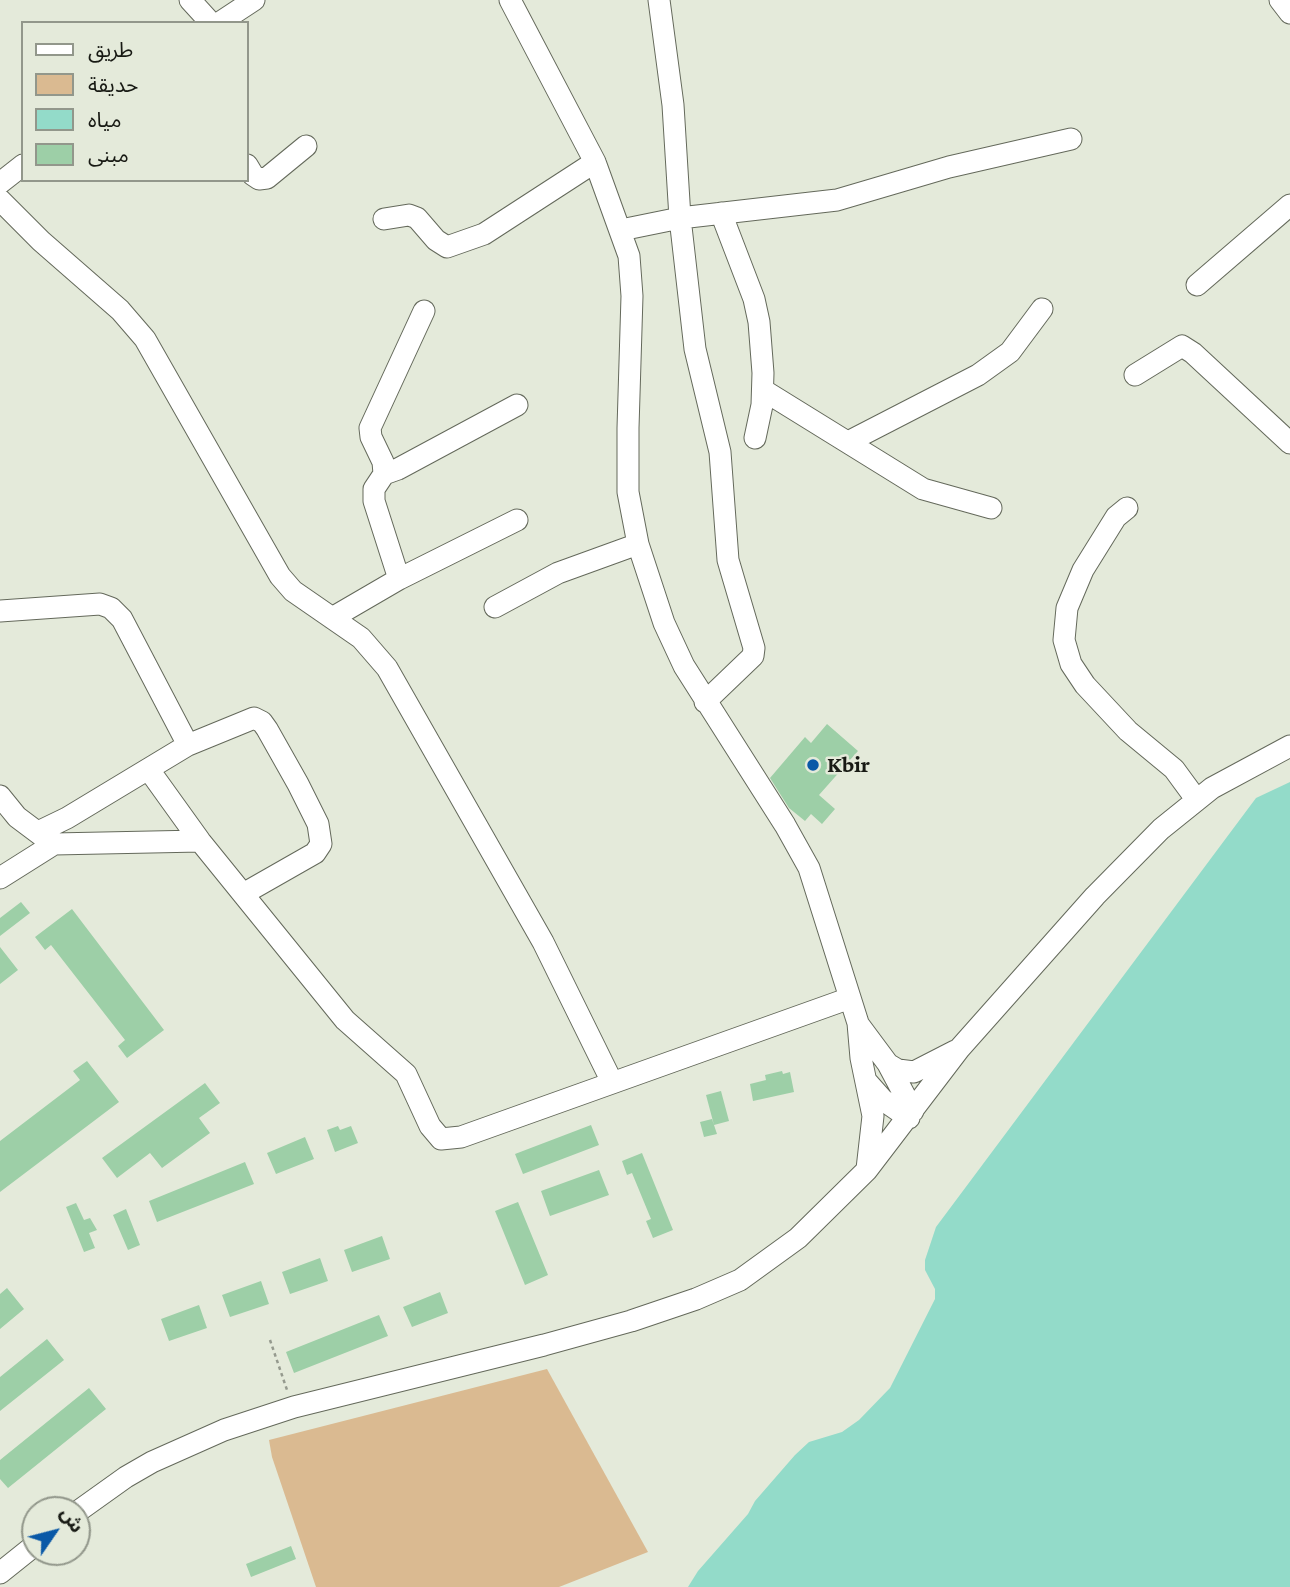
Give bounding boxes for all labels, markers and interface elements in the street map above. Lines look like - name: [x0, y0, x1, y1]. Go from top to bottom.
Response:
- legend: [21, 21, 248, 182]
- text: طريق: [88, 38, 133, 62]
- text: حديقة: [88, 73, 138, 97]
- text: مياه: [88, 108, 121, 132]
- text: مبنى: [88, 143, 129, 167]
- place label: Kbir: [827, 751, 870, 779]
- marker: Kbir: [805, 757, 821, 773]
- north arrow: [21, 1496, 91, 1566]
- text: ش: [56, 1503, 88, 1536]

